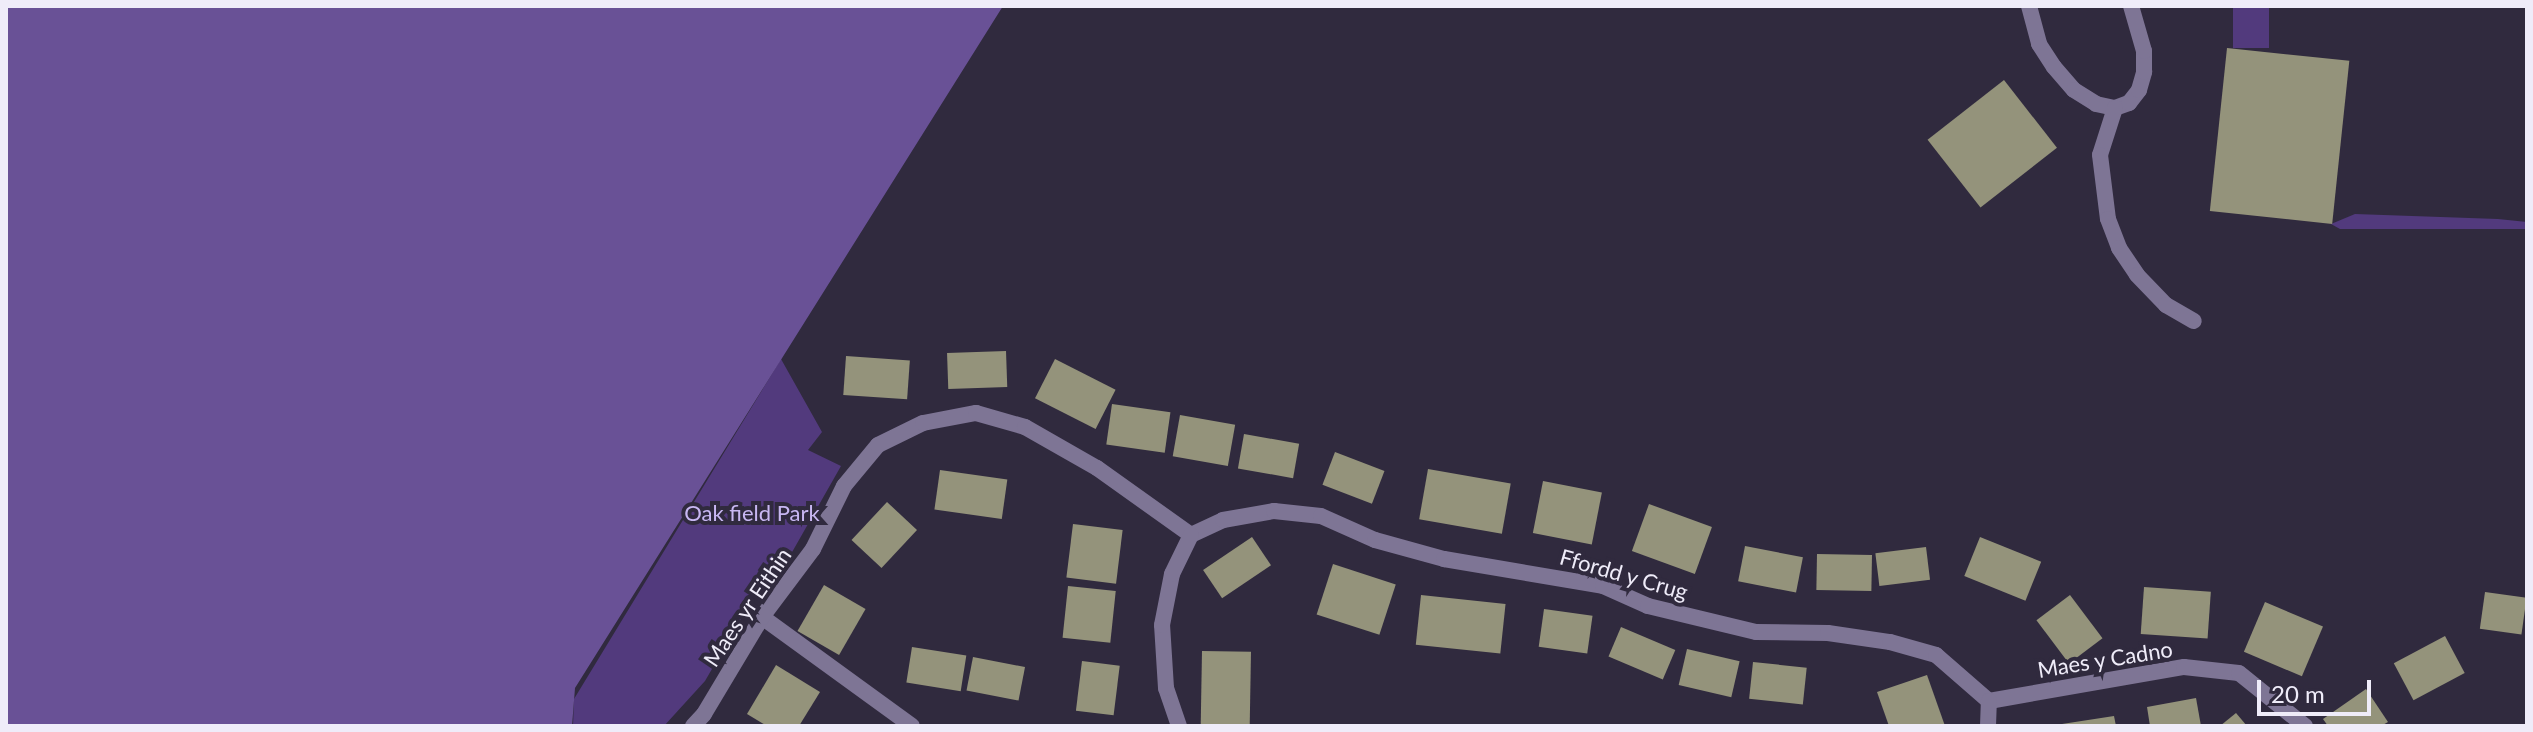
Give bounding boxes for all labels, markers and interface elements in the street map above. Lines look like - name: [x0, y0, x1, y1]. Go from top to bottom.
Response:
- park label: Oak field Park: [684, 500, 820, 526]
- street label: Maes yr Eithin: [697, 542, 797, 672]
- street label: Ffordd y Crug: [1556, 543, 1692, 605]
- street label: Maes y Cadno: [2035, 635, 2175, 683]
- scale bar: [2261, 664, 2375, 714]
- text: 20 m: [2271, 679, 2325, 708]

